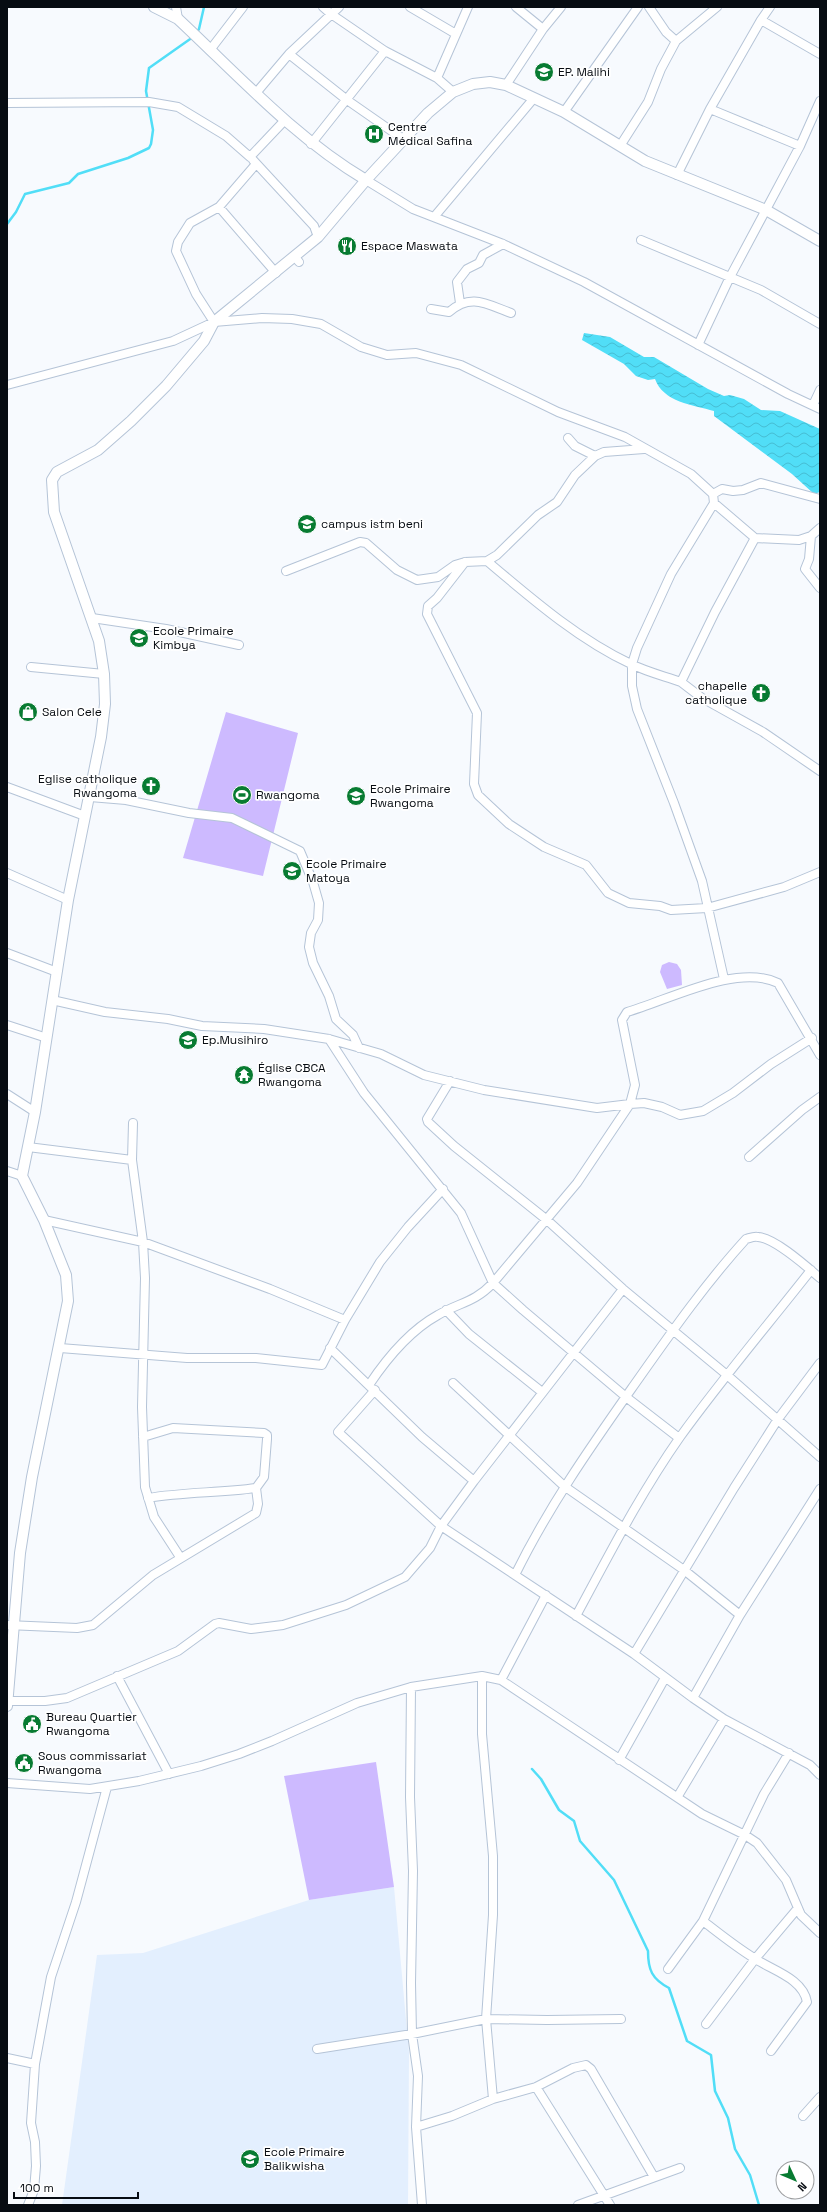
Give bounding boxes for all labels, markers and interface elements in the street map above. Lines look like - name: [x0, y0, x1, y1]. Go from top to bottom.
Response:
- school or university icon: EP. Malihi: [533, 61, 555, 83]
- place label: EP. Malihi: [558, 64, 610, 80]
- place label: Centre Médical Safina: [388, 119, 472, 149]
- hospital icon: Centre Médical Safina: [363, 123, 385, 145]
- restaurant icon: Espace Maswata: [336, 235, 358, 257]
- place label: Espace Maswata: [361, 238, 458, 254]
- school or university icon: campus istm beni: [296, 513, 318, 535]
- place label: campus istm beni: [321, 516, 423, 532]
- place label: Ecole Primaire Kimbya: [153, 623, 234, 653]
- school or university icon: Ecole Primaire Kimbya: [128, 627, 150, 649]
- place label: chapelle catholique: [685, 678, 747, 708]
- church icon: chapelle catholique: [750, 682, 772, 704]
- shop icon: Salon Cele: [17, 701, 39, 723]
- place label: Salon Cele: [42, 704, 102, 720]
- place label: Eglise catholique Rwangoma: [38, 771, 137, 801]
- church icon: Eglise catholique Rwangoma: [140, 775, 162, 797]
- place label: Ecole Primaire Rwangoma: [370, 781, 451, 811]
- sports icon: Rwangoma: [231, 784, 253, 806]
- school or university icon: Ecole Primaire Rwangoma: [345, 785, 367, 807]
- place label: Rwangoma: [256, 787, 320, 803]
- place label: Ecole Primaire Matoya: [306, 856, 387, 886]
- school or university icon: Ecole Primaire Matoya: [281, 860, 303, 882]
- school or university icon: Ep.Musihiro: [177, 1029, 199, 1051]
- place label: Ep.Musihiro: [202, 1032, 268, 1048]
- place label: Église CBCA Rwangoma: [258, 1060, 326, 1090]
- temple icon: Église CBCA Rwangoma: [233, 1064, 255, 1086]
- place label: Bureau Quartier Rwangoma: [46, 1709, 137, 1739]
- public building icon: Bureau Quartier Rwangoma: [21, 1713, 43, 1735]
- place label: Sous commissariat Rwangoma: [38, 1748, 147, 1778]
- public building icon: Sous commissariat Rwangoma: [13, 1752, 35, 1774]
- place label: Ecole Primaire Balikwisha: [264, 2144, 345, 2174]
- school or university icon: Ecole Primaire Balikwisha: [239, 2148, 261, 2170]
- north arrow: [775, 2160, 815, 2200]
- scale bar: [14, 2174, 138, 2200]
- text: N: [795, 2179, 810, 2194]
- text: 100 m: [20, 2180, 54, 2196]

